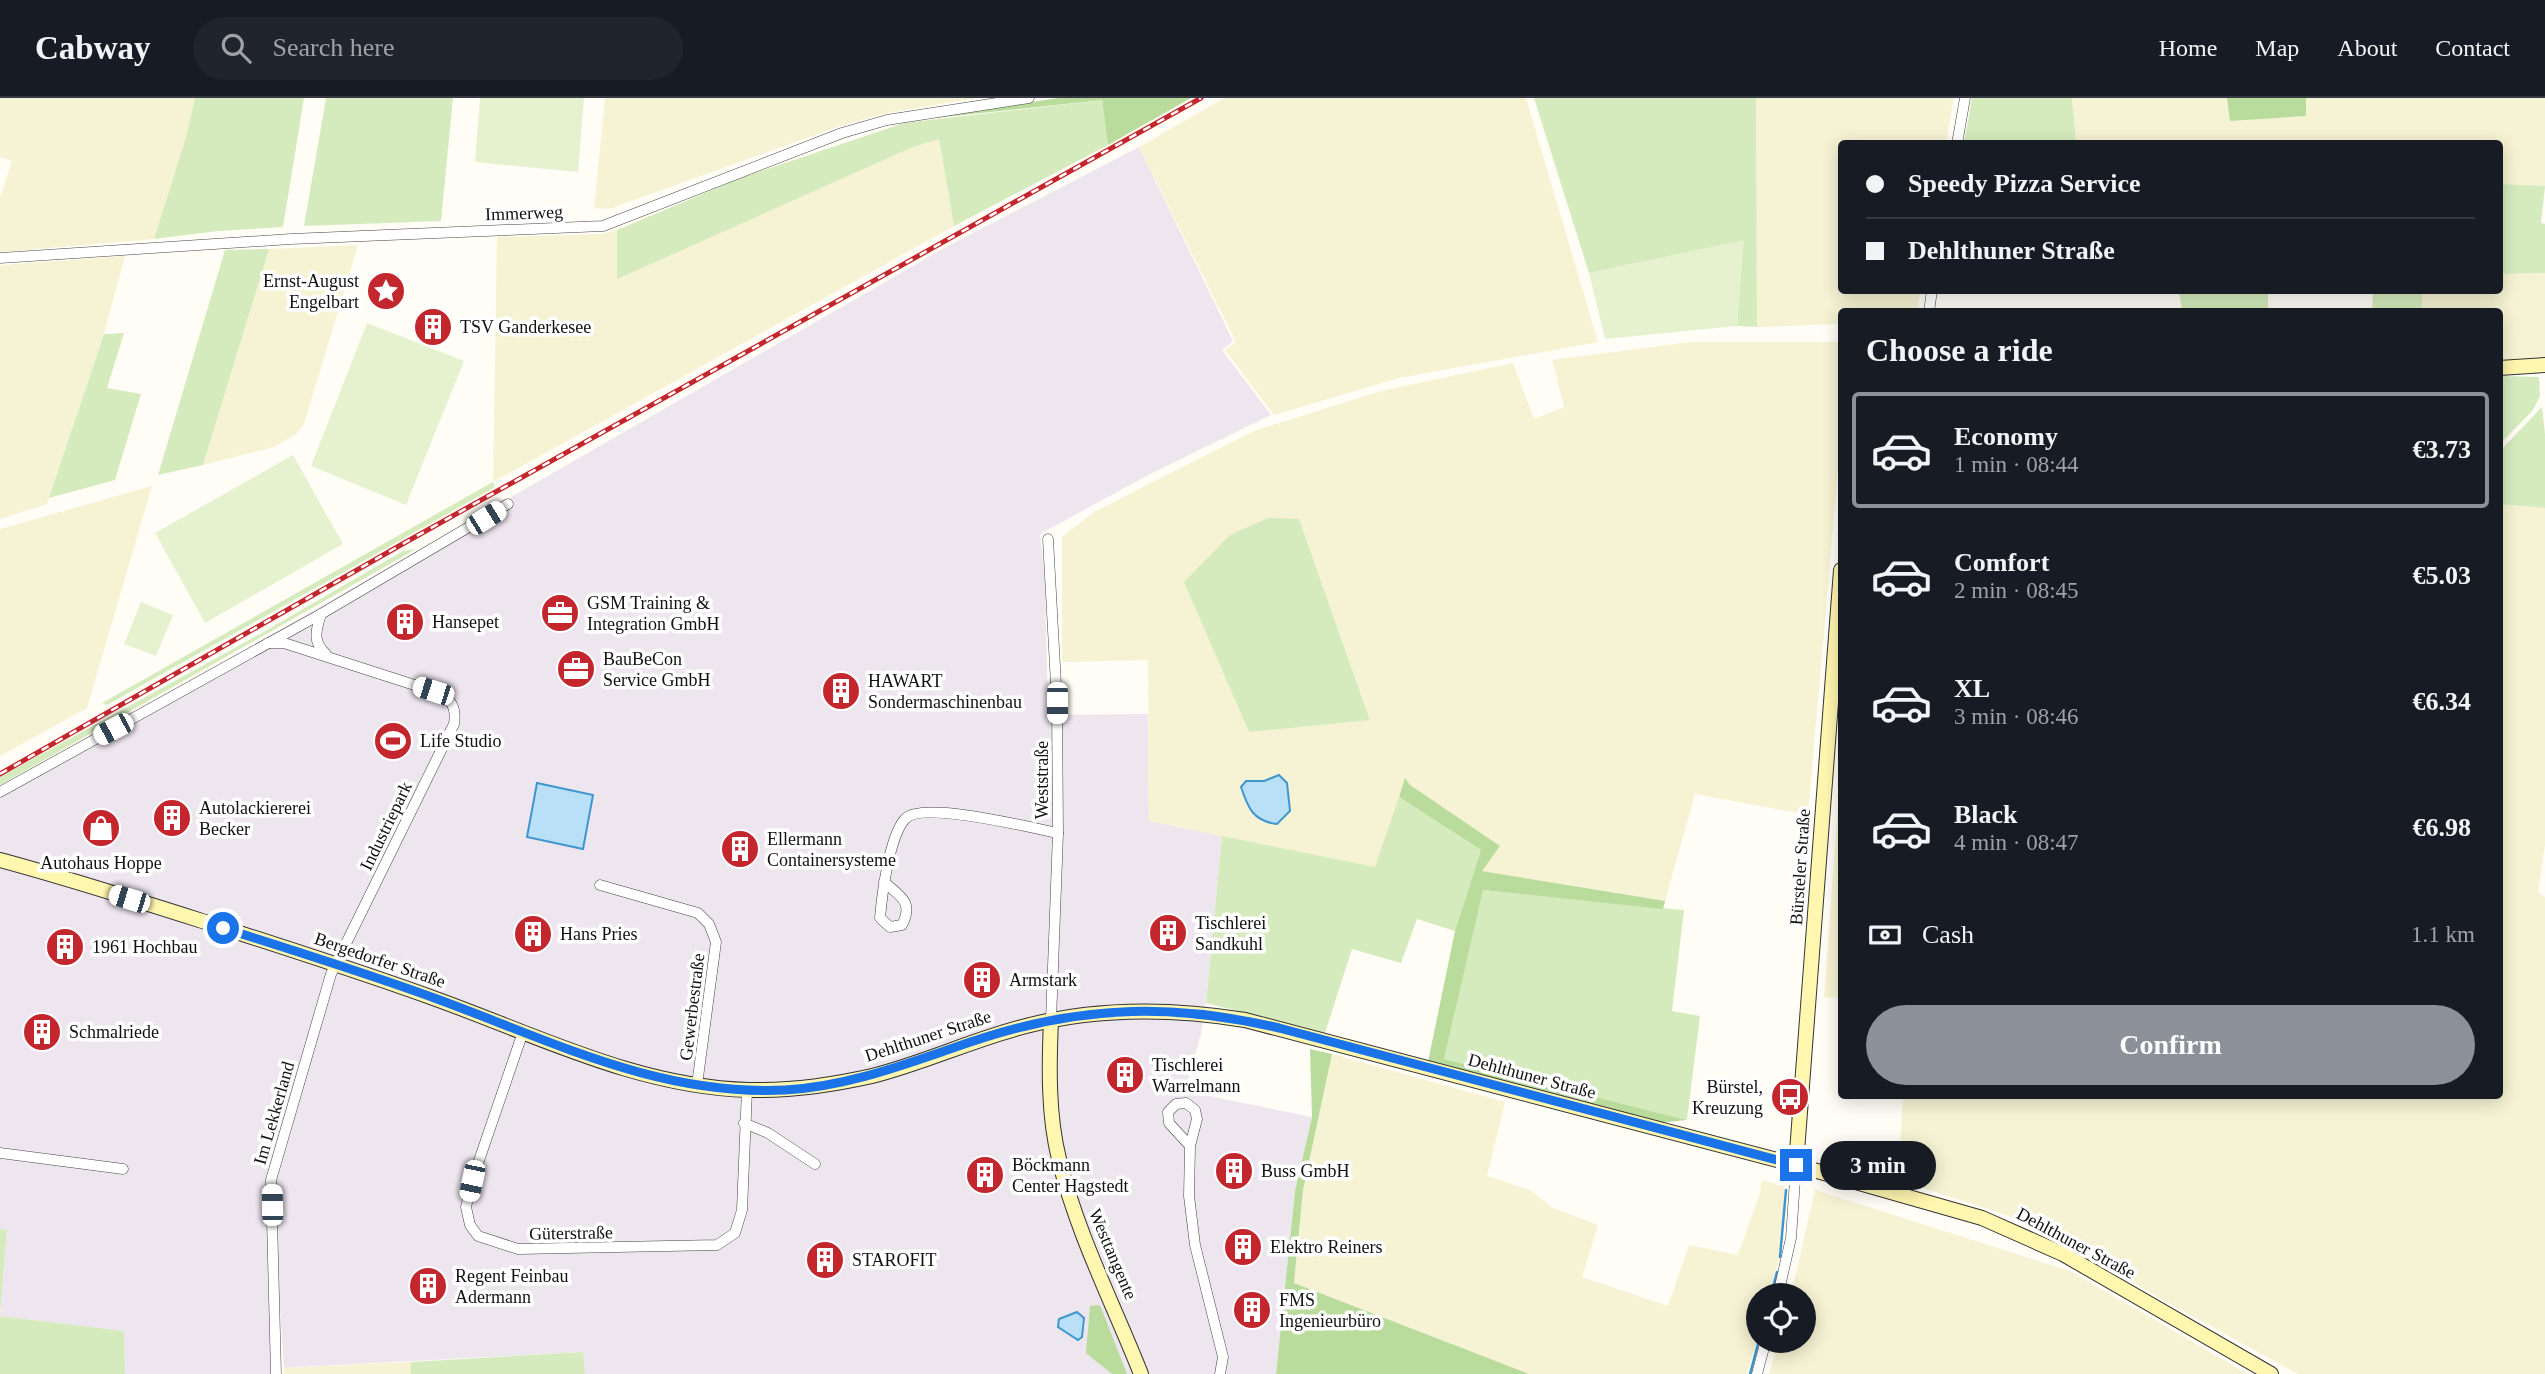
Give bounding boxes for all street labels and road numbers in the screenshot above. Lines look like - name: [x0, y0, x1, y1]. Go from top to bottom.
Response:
- street label: Immerweg: [485, 202, 563, 224]
- street label: Weststraße: [1032, 741, 1052, 819]
- street label: Industriepark: [356, 778, 416, 874]
- street label: Bürsteler Straße: [1786, 808, 1814, 926]
- street label: Bergedorfer Straße: [312, 928, 448, 992]
- street label: Gewerbestraße: [675, 952, 709, 1062]
- street label: Dehlthuner Straße: [862, 1006, 994, 1066]
- street label: Dehlthuner Straße: [1466, 1049, 1598, 1103]
- street label: Im Lekkerland: [250, 1059, 298, 1167]
- street label: Dehlthuner Straße: [2013, 1203, 2139, 1283]
- street label: Westtangente: [1085, 1206, 1141, 1302]
- street label: Güterstraße: [529, 1222, 613, 1244]

